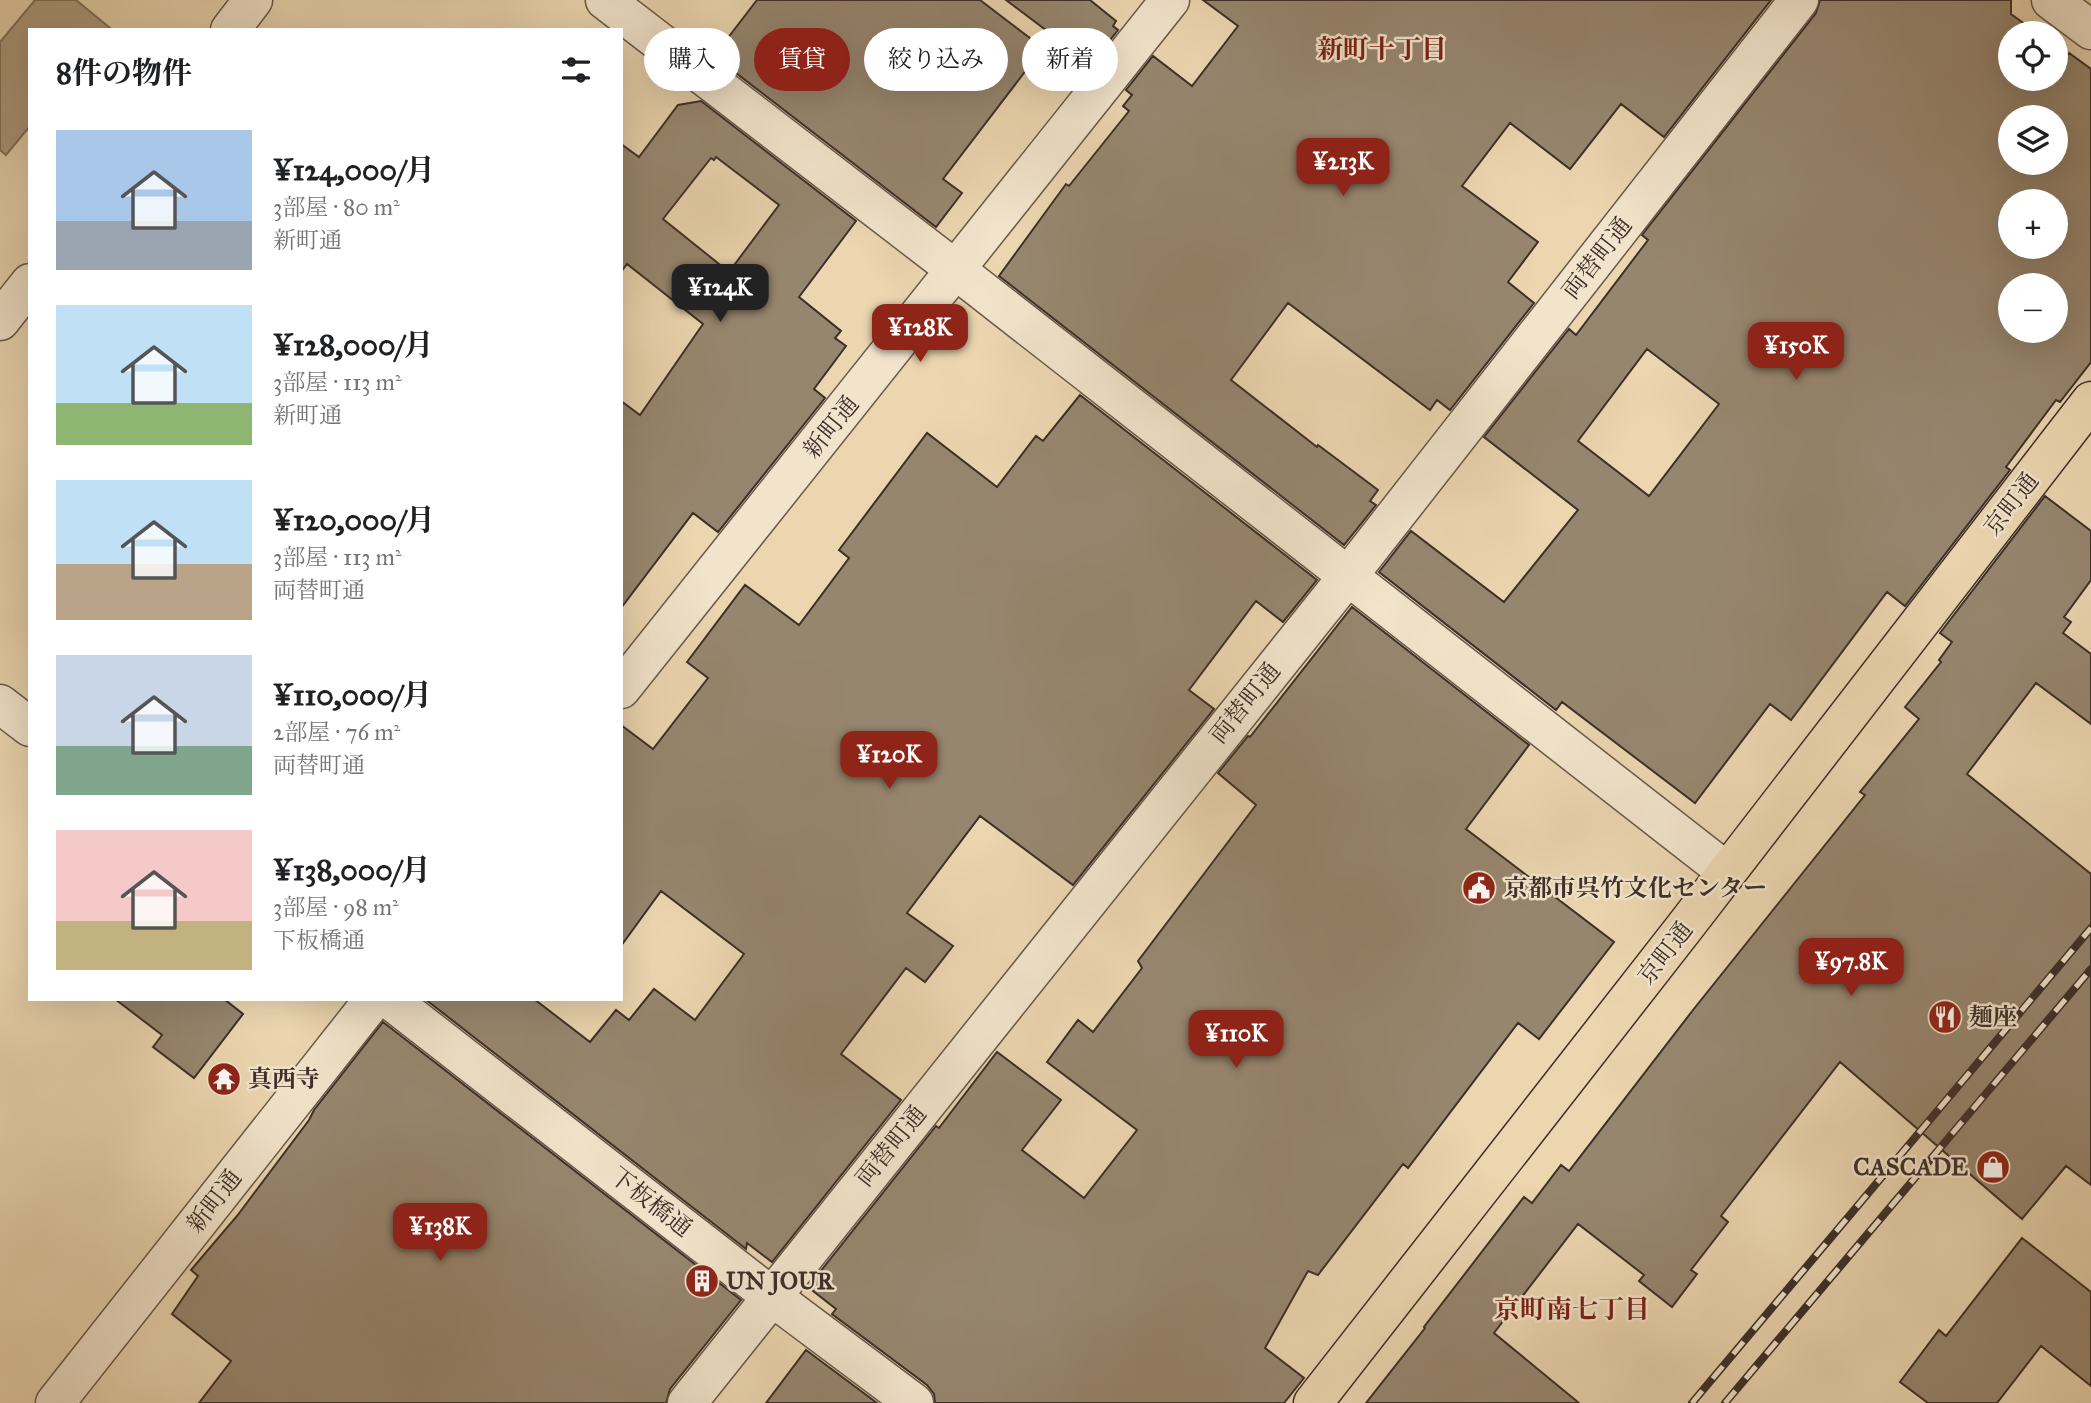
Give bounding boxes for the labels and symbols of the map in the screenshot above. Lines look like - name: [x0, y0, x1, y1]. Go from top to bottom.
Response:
- district label: 新町十丁目: [1317, 33, 1447, 65]
- pin: ¥213K: [1294, 138, 1392, 198]
- street label: 両替町通: [1556, 211, 1638, 305]
- pin: ¥124K: [671, 264, 769, 324]
- pin: ¥128K: [871, 304, 969, 364]
- pin: ¥150K: [1747, 322, 1845, 382]
- street label: 新町通: [797, 390, 865, 464]
- street label: 京町通: [1977, 466, 2045, 542]
- street label: 両替町通: [1203, 656, 1287, 750]
- pin: ¥120K: [840, 732, 938, 791]
- public building icon: 京都市呉竹文化センター: [1460, 869, 1498, 907]
- place label: 京都市呉竹文化センター: [1504, 873, 1767, 903]
- street label: 京町通: [1631, 915, 1699, 991]
- pin: ¥97.8K: [1794, 939, 1908, 998]
- restaurant icon: 麺座: [1926, 998, 1964, 1036]
- place label: 麺座: [1969, 1002, 2017, 1032]
- pin: ¥110K: [1187, 1010, 1285, 1070]
- temple icon: 真西寺: [205, 1060, 243, 1098]
- place label: 真西寺: [248, 1064, 320, 1094]
- street label: 両替町通: [849, 1099, 933, 1193]
- shop icon: CASCADE: [1974, 1148, 2012, 1186]
- place label: CASCADE: [1853, 1152, 1968, 1182]
- street label: 下板橋通: [604, 1161, 698, 1243]
- street label: 新町通: [180, 1163, 248, 1239]
- pin: ¥138K: [391, 1204, 489, 1263]
- building icon: UN JOUR: [683, 1262, 721, 1300]
- place label: UN JOUR: [726, 1266, 835, 1296]
- district label: 京町南七丁目: [1494, 1293, 1650, 1325]

